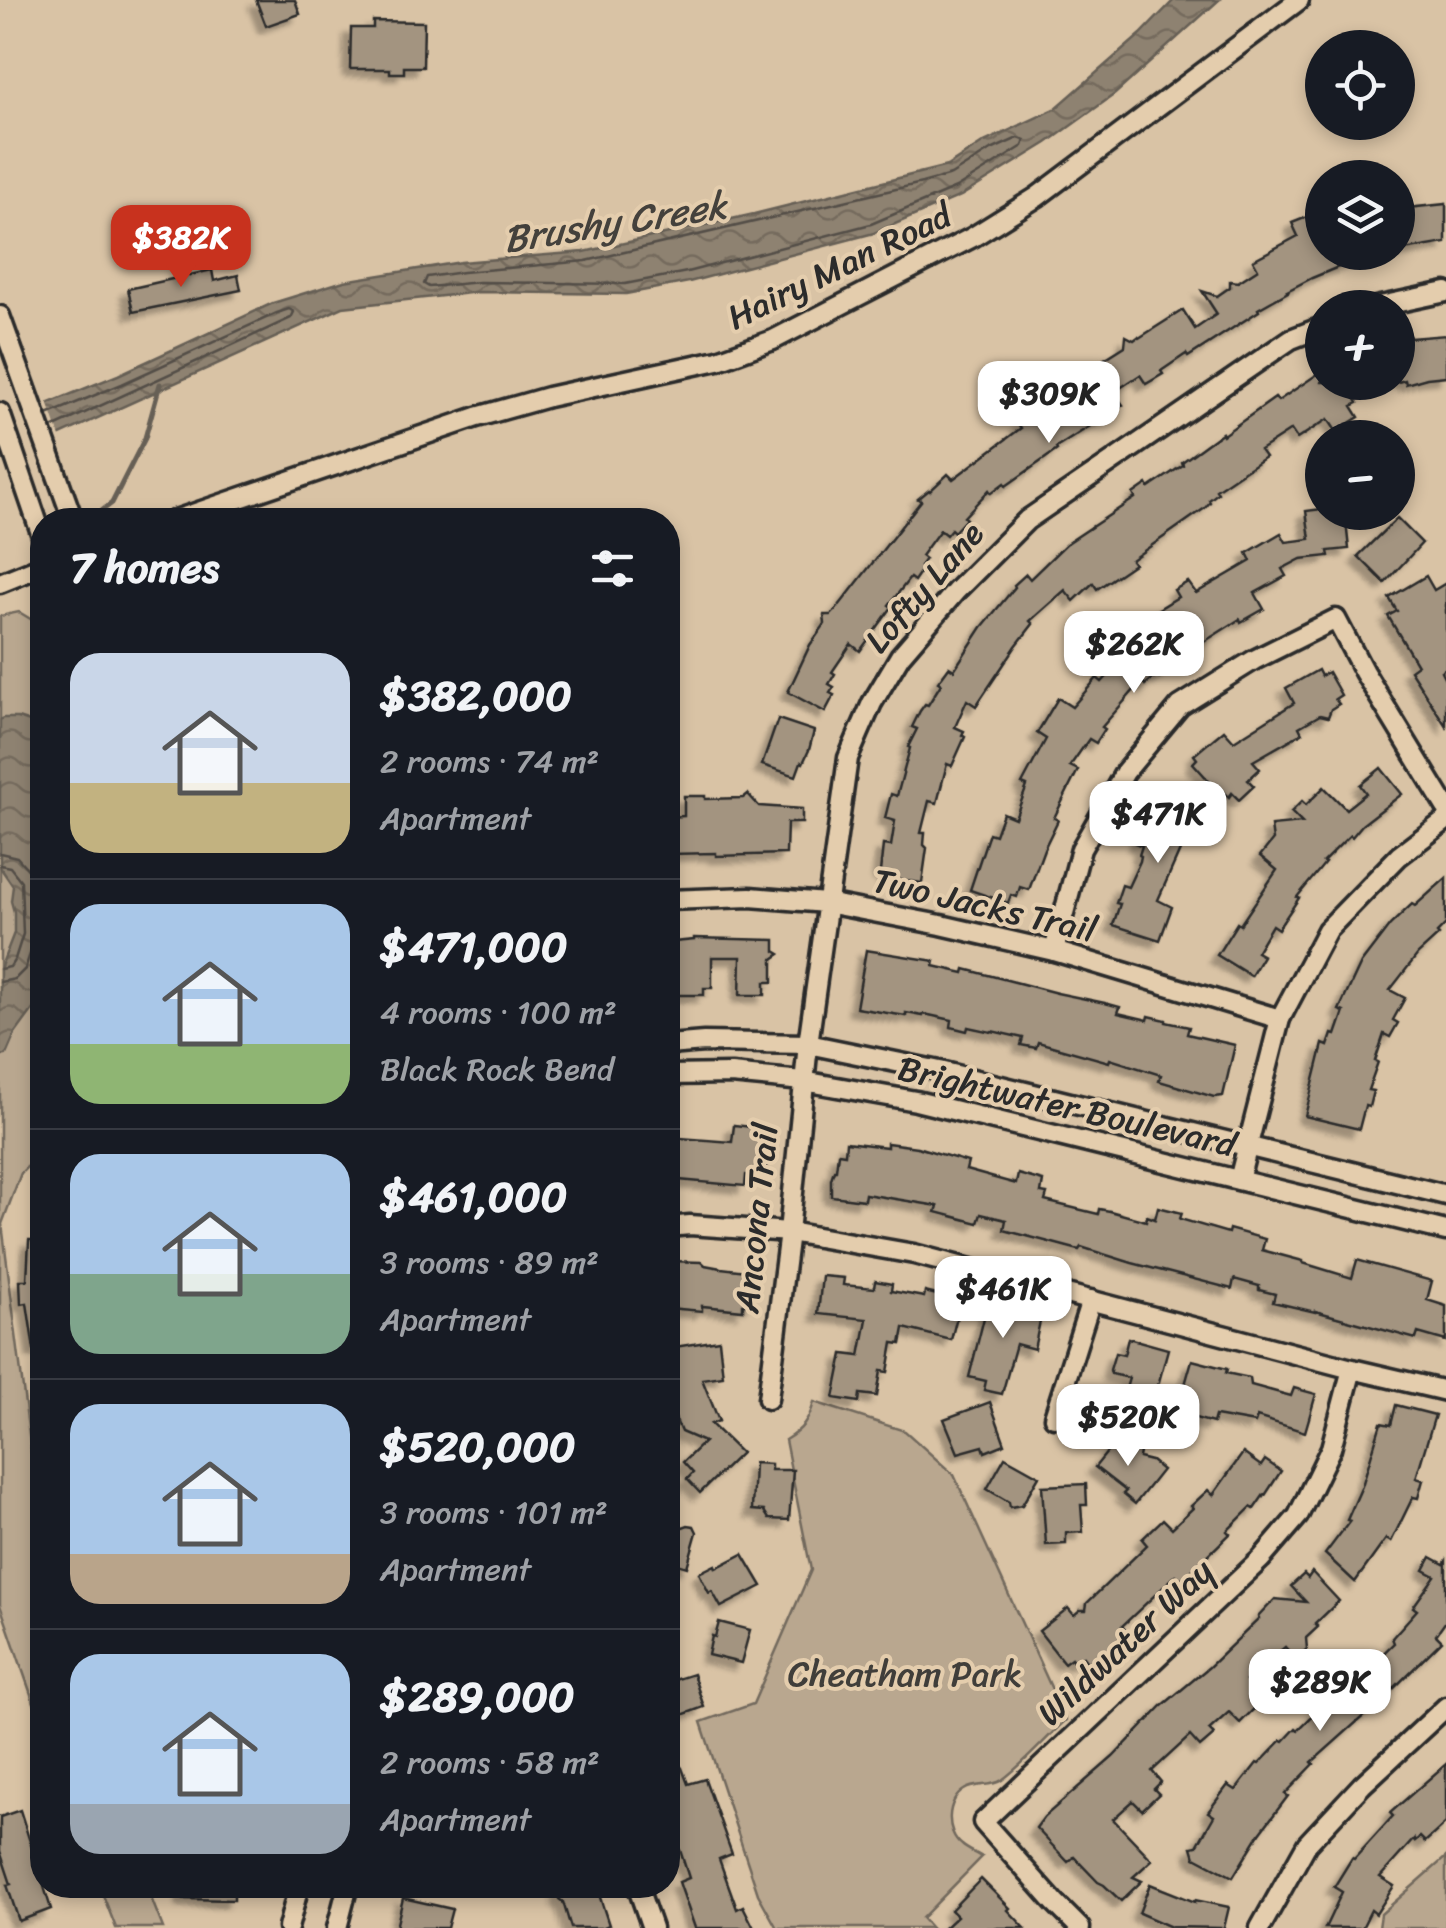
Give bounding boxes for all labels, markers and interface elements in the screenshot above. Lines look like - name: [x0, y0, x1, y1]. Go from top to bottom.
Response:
- map controls: [1305, 30, 1415, 530]
- button: locate: [1305, 30, 1415, 140]
- button: layers: [1305, 160, 1415, 270]
- water label: Brushy Creek: [498, 171, 733, 273]
- street label: Hairy Man Road: [716, 184, 964, 347]
- pin: $382K: [111, 205, 251, 290]
- text: $382K: [133, 209, 229, 266]
- button: +: [1305, 290, 1415, 400]
- pin: $309K: [979, 361, 1119, 446]
- text: $309K: [1000, 365, 1098, 422]
- button: −: [1305, 420, 1415, 530]
- street label: Lofty Lane: [848, 506, 1000, 668]
- text: 7 homes: [70, 531, 219, 605]
- icon: filters: [585, 541, 640, 596]
- pin: $262K: [1064, 611, 1204, 696]
- text: $262K: [1086, 615, 1182, 672]
- text: $382,000: [380, 659, 572, 733]
- icon: home: [150, 693, 270, 813]
- text: 2 rooms · 74 m²: [380, 733, 599, 790]
- pin: $471K: [1088, 781, 1228, 866]
- text: $471K: [1112, 785, 1205, 842]
- text: Apartment: [380, 790, 531, 847]
- street label: Two Jacks Trail: [867, 849, 1104, 961]
- text: $471,000: [380, 910, 567, 984]
- icon: home: [150, 944, 270, 1064]
- text: 4 rooms · 100 m²: [380, 984, 617, 1041]
- street label: Brightwater Boulevard: [892, 1037, 1245, 1176]
- text: Black Rock Bend: [380, 1041, 614, 1098]
- street label: Ancona Trail: [715, 1119, 797, 1317]
- text: $461,000: [380, 1160, 567, 1234]
- icon: home: [150, 1194, 270, 1314]
- text: 3 rooms · 89 m²: [380, 1234, 599, 1291]
- pin: $461K: [933, 1256, 1073, 1341]
- text: $461K: [957, 1260, 1049, 1317]
- text: Apartment: [380, 1291, 531, 1348]
- pin: $520K: [1058, 1384, 1198, 1469]
- text: $520K: [1078, 1388, 1178, 1445]
- text: $520,000: [380, 1410, 576, 1484]
- icon: home: [150, 1444, 270, 1564]
- text: 3 rooms · 101 m²: [380, 1484, 608, 1541]
- text: Apartment: [380, 1541, 531, 1598]
- street label: Wildwater Way: [1022, 1543, 1228, 1741]
- park label: Cheatham Park: [788, 1643, 1022, 1705]
- pin: $289K: [1250, 1649, 1390, 1734]
- text: $289K: [1271, 1653, 1369, 1710]
- text: $289,000: [380, 1660, 575, 1734]
- icon: home: [150, 1694, 270, 1814]
- text: 2 rooms · 58 m²: [380, 1734, 600, 1791]
- text: Apartment: [380, 1791, 531, 1848]

